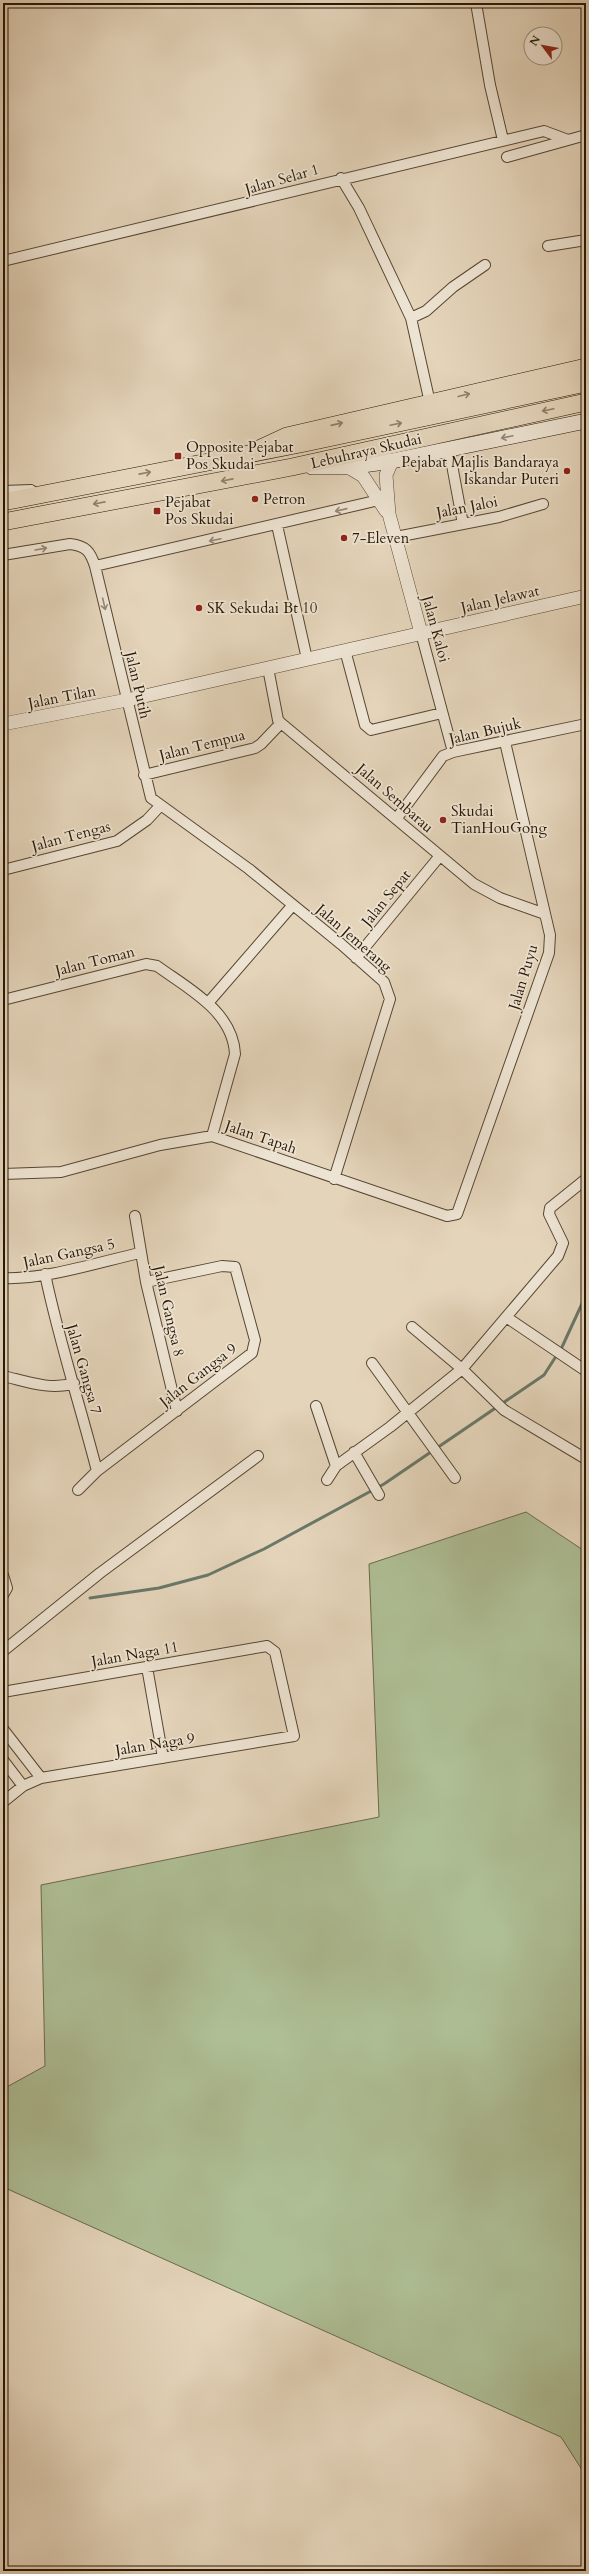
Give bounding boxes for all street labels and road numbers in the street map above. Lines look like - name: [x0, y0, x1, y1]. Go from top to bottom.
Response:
- street label: Jalan Selar 1: [241, 159, 321, 200]
- street label: Lebuhraya Skudai: [309, 429, 423, 473]
- street label: Jalan Jaloi: [433, 491, 499, 523]
- street label: Jalan Jelawat: [457, 580, 541, 618]
- street label: Jalan Kaloi: [417, 592, 454, 665]
- street label: Jalan Putih: [120, 647, 156, 721]
- street label: Jalan Tilan: [25, 681, 98, 714]
- street label: Jalan Bujuk: [445, 713, 523, 749]
- street label: Jalan Tempua: [155, 725, 247, 766]
- street label: Jalan Sembarau: [351, 758, 438, 837]
- street label: Jalan Tengas: [28, 816, 113, 857]
- street label: Jalan Sepat: [356, 865, 415, 932]
- street label: Jalan Jemerang: [310, 898, 397, 977]
- street label: Jalan Toman: [51, 941, 137, 981]
- street label: Jalan Puyu: [503, 942, 542, 1014]
- street label: Jalan Tapah: [221, 1115, 300, 1159]
- street label: Jalan Gangsa 5: [20, 1234, 117, 1273]
- street label: Jalan Gangsa 8: [148, 1262, 189, 1359]
- street label: Jalan Gangsa 7: [61, 1320, 107, 1417]
- street label: Jalan Gangsa 9: [154, 1338, 241, 1413]
- street label: Jalan Naga 11: [88, 1637, 180, 1672]
- street label: Jalan Naga 9: [112, 1728, 197, 1760]

